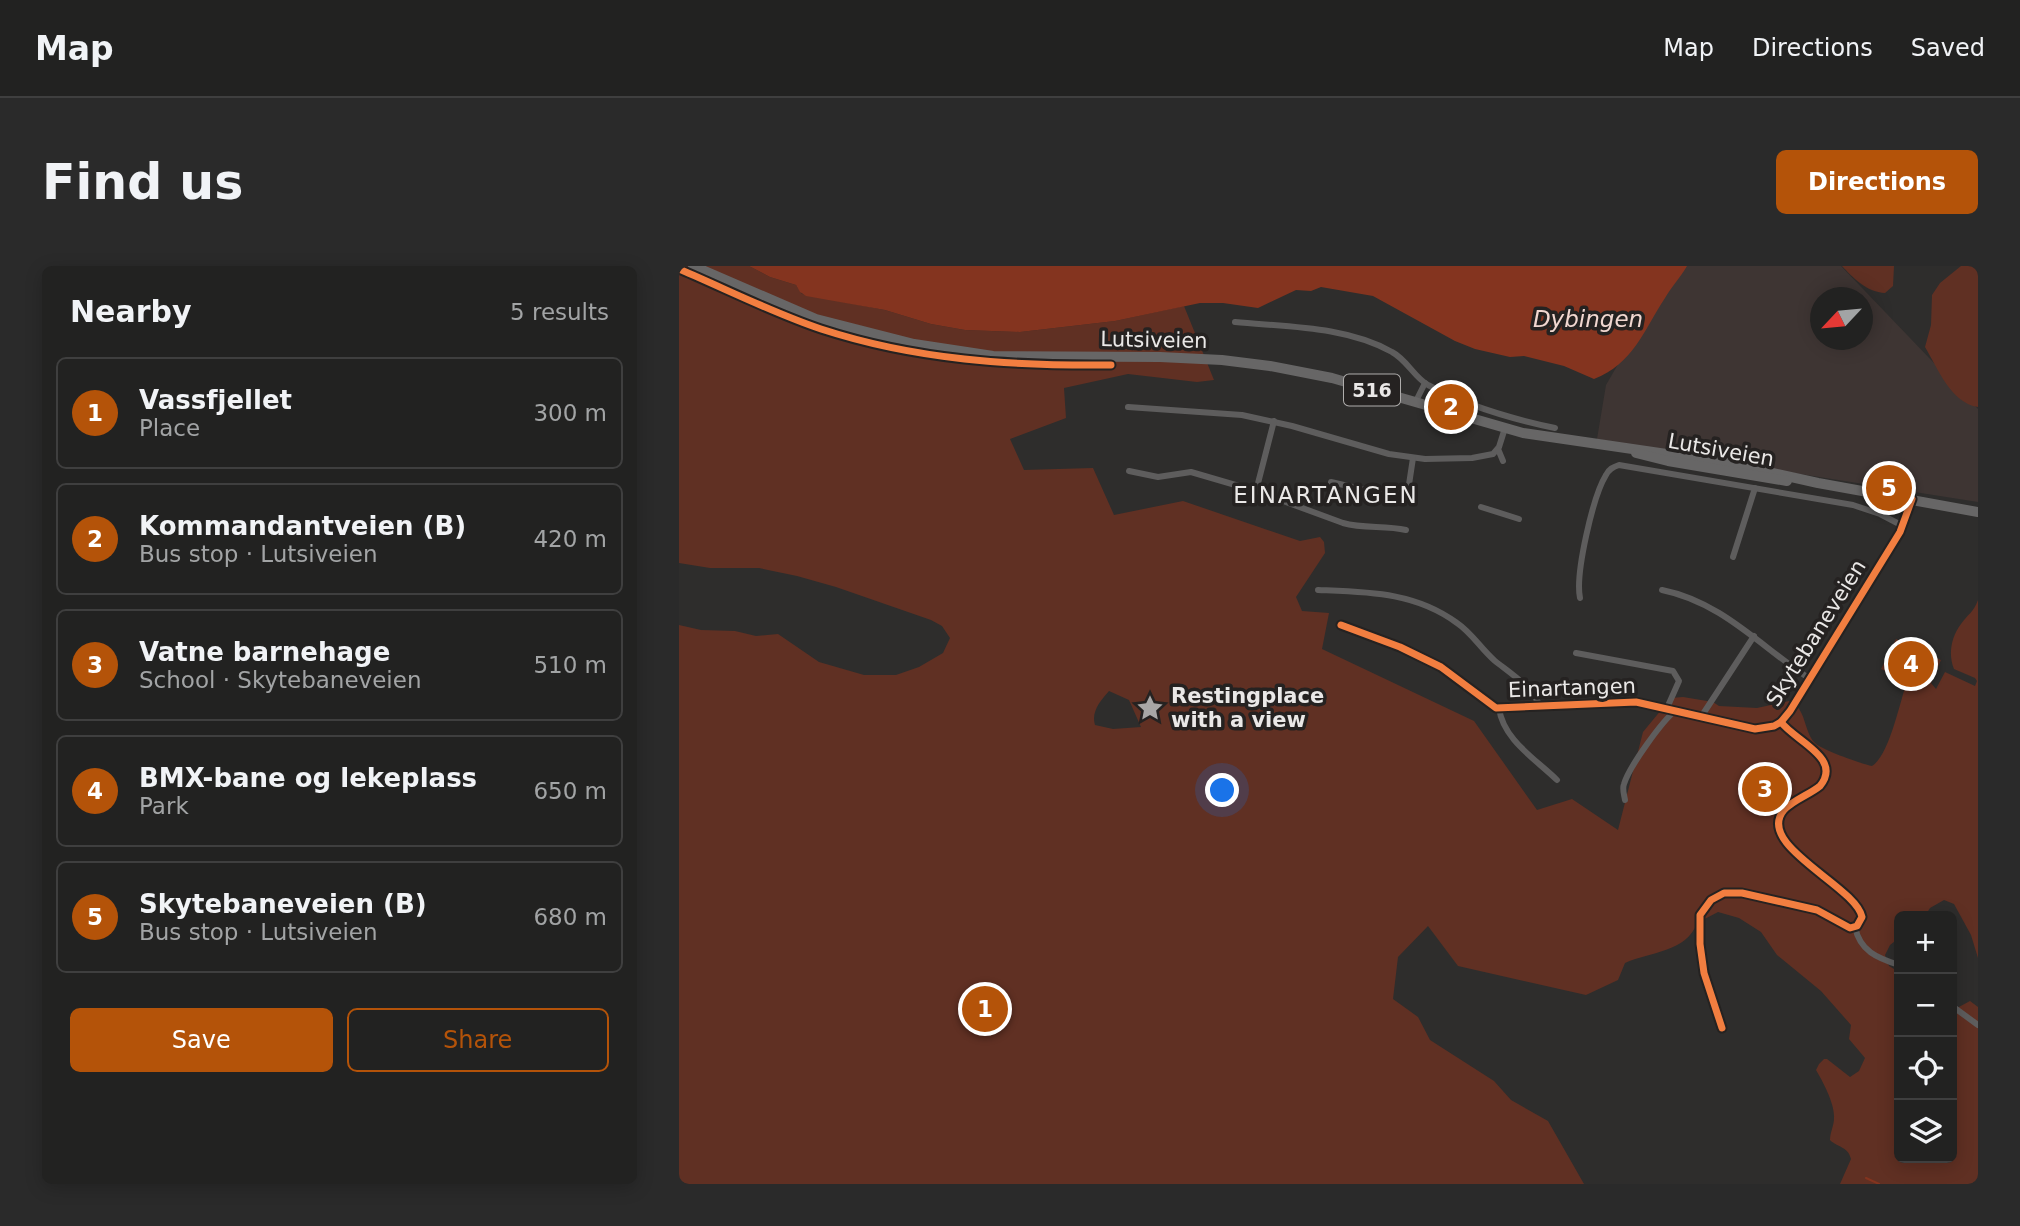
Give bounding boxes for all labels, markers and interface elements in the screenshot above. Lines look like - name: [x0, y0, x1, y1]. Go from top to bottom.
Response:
- text: Map: [35, 29, 114, 68]
- text: Map: [1663, 34, 1714, 62]
- text: Directions: [1752, 34, 1873, 62]
- text: Saved: [1911, 34, 1985, 62]
- button: Directions: [1776, 150, 1978, 214]
- text: Find us: [42, 154, 243, 211]
- north arrow: [1810, 287, 1873, 350]
- text: Nearby: [70, 294, 192, 329]
- text: 5 results: [510, 299, 609, 325]
- water label: Dybingen: [1533, 306, 1643, 332]
- street label: Lutsiveien: [1100, 327, 1208, 353]
- road number: 516: [1344, 374, 1400, 406]
- pin: 2: [1428, 381, 1474, 433]
- text: Vassfjellet: [139, 385, 292, 415]
- text: 1: [87, 400, 103, 426]
- text: 300 m: [533, 400, 607, 426]
- text: Place: [139, 415, 200, 441]
- street label: Lutsiveien: [1666, 429, 1776, 471]
- pin: 5: [1866, 462, 1912, 514]
- district label: EINARTANGEN: [1233, 482, 1419, 508]
- text: Kommandantveien (B): [139, 511, 466, 541]
- text: 2: [87, 526, 103, 552]
- text: 420 m: [533, 526, 607, 552]
- text: Bus stop · Lutsiveien: [139, 541, 378, 567]
- street label: Skytebaneveien: [1761, 555, 1871, 711]
- text: Vatne barnehage: [139, 637, 390, 667]
- pin: 4: [1888, 638, 1934, 690]
- text: 3: [87, 652, 103, 678]
- text: 510 m: [533, 652, 607, 678]
- text: School · Skytebaneveien: [139, 667, 421, 693]
- street label: Einartangen: [1508, 674, 1636, 702]
- place label: Restingplace with a view: [1171, 684, 1324, 732]
- place icon: Restingplace with a view: [1135, 693, 1165, 723]
- text: BMX-bane og lekeplass: [139, 763, 477, 793]
- pin: 3: [1742, 763, 1788, 815]
- your location: [1205, 773, 1239, 807]
- text: 4: [87, 778, 103, 804]
- text: 650 m: [533, 778, 607, 804]
- text: Park: [139, 793, 189, 819]
- text: Skytebaneveien (B): [139, 889, 427, 919]
- text: 5: [87, 904, 103, 930]
- text: 680 m: [533, 904, 607, 930]
- map controls: [1894, 911, 1957, 1163]
- button: +: [1894, 911, 1957, 974]
- text: Bus stop · Lutsiveien: [139, 919, 378, 945]
- button: −: [1894, 974, 1957, 1037]
- pin: 1: [962, 983, 1008, 1035]
- button: Save: [70, 1008, 333, 1072]
- button: Share: [347, 1008, 609, 1072]
- button: locate: [1894, 1037, 1957, 1100]
- button: layers: [1894, 1100, 1957, 1163]

